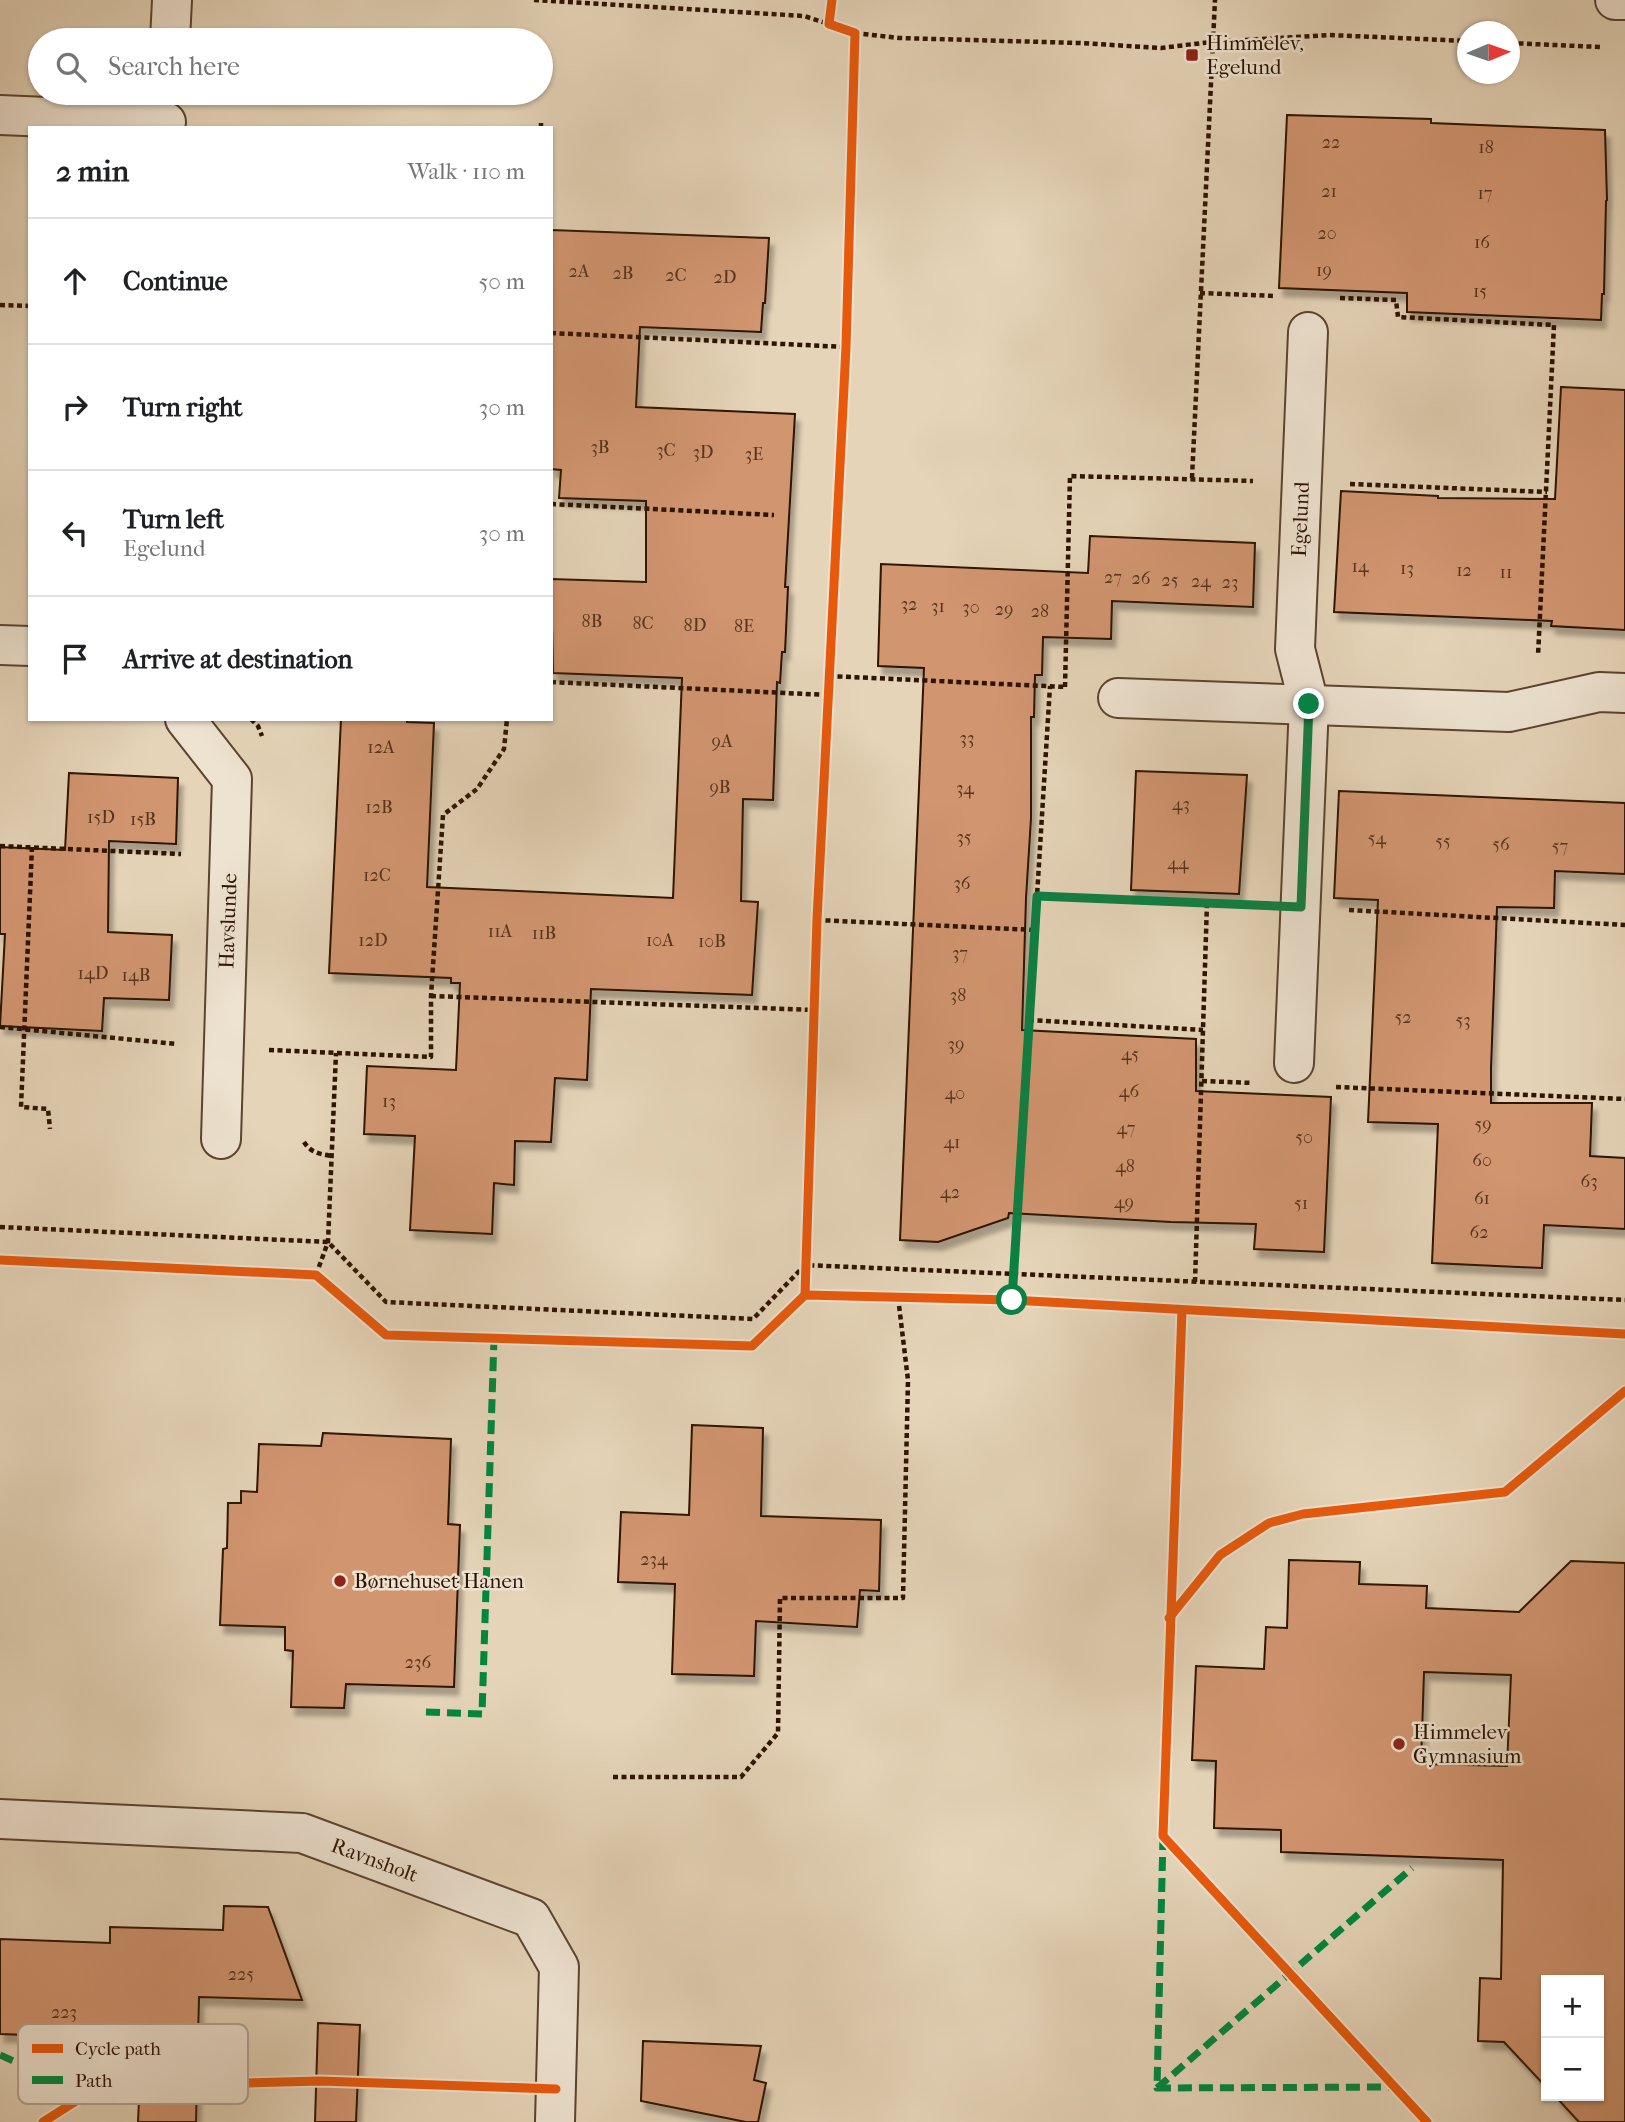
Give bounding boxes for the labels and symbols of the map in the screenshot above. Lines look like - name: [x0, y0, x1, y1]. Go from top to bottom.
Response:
- north arrow: [1457, 21, 1520, 84]
- place label: Himmelev, Egelund: [1206, 31, 1304, 79]
- marker: Himmelev, Egelund: [1184, 47, 1200, 63]
- house number: 22: [1322, 132, 1340, 153]
- house number: 18: [1478, 137, 1494, 158]
- house number: 21: [1321, 181, 1337, 202]
- house number: 17: [1477, 183, 1493, 204]
- house number: 20: [1317, 223, 1337, 244]
- house number: 16: [1474, 232, 1490, 253]
- house number: 19: [1316, 260, 1332, 281]
- house number: 2A: [569, 261, 590, 282]
- house number: 2B: [613, 263, 633, 284]
- house number: 2C: [665, 265, 687, 286]
- house number: 2D: [714, 267, 737, 288]
- house number: 15: [1473, 281, 1487, 302]
- house number: 3B: [590, 437, 610, 458]
- house number: 3C: [656, 440, 676, 461]
- house number: 3D: [692, 442, 714, 463]
- house number: 3E: [745, 444, 763, 465]
- street label: Egelund: [1287, 480, 1314, 557]
- house number: 14: [1351, 556, 1369, 577]
- house number: 13: [1400, 558, 1414, 579]
- house number: 12: [1456, 560, 1472, 581]
- house number: 11: [1500, 562, 1512, 583]
- house number: 27: [1104, 567, 1122, 588]
- house number: 26: [1131, 568, 1151, 589]
- house number: 25: [1161, 570, 1179, 591]
- house number: 24: [1191, 571, 1211, 592]
- house number: 23: [1222, 572, 1238, 593]
- house number: 32: [901, 594, 917, 615]
- house number: 31: [931, 596, 945, 617]
- house number: 30: [962, 597, 980, 618]
- house number: 29: [995, 599, 1013, 620]
- house number: 28: [1031, 601, 1049, 622]
- house number: 8B: [582, 611, 602, 632]
- house number: 8C: [632, 613, 654, 634]
- house number: 8D: [684, 615, 706, 636]
- house number: 8E: [734, 616, 754, 637]
- route end: [1293, 688, 1324, 719]
- house number: 33: [960, 728, 974, 749]
- house number: 9A: [711, 731, 733, 752]
- house number: 12A: [367, 737, 395, 758]
- house number: 9B: [709, 777, 731, 798]
- house number: 34: [956, 778, 974, 799]
- house number: 43: [1172, 794, 1190, 815]
- house number: 12B: [365, 797, 393, 818]
- house number: 15D: [87, 807, 115, 828]
- house number: 15B: [130, 809, 156, 830]
- house number: 35: [956, 827, 972, 848]
- house number: 54: [1368, 828, 1387, 849]
- house number: 55: [1435, 831, 1451, 852]
- house number: 56: [1492, 834, 1510, 855]
- house number: 57: [1552, 836, 1569, 857]
- house number: 44: [1167, 853, 1189, 874]
- house number: 12C: [363, 865, 391, 886]
- street label: Havslunde: [214, 873, 242, 969]
- house number: 36: [953, 873, 971, 894]
- house number: 11A: [488, 921, 513, 942]
- house number: 11B: [532, 923, 556, 944]
- house number: 12D: [358, 930, 388, 951]
- house number: 10A: [646, 930, 674, 951]
- house number: 10B: [698, 931, 726, 952]
- house number: 37: [952, 943, 968, 964]
- house number: 14D: [78, 963, 108, 984]
- house number: 14B: [122, 965, 150, 986]
- house number: 38: [950, 985, 966, 1006]
- house number: 52: [1394, 1007, 1412, 1028]
- house number: 53: [1455, 1010, 1471, 1031]
- house number: 39: [948, 1034, 964, 1055]
- house number: 45: [1121, 1044, 1139, 1065]
- house number: 46: [1119, 1081, 1139, 1102]
- house number: 40: [945, 1083, 965, 1104]
- house number: 13: [382, 1091, 396, 1112]
- house number: 59: [1474, 1114, 1492, 1135]
- house number: 47: [1117, 1118, 1136, 1139]
- house number: 50: [1295, 1127, 1313, 1148]
- house number: 41: [943, 1132, 961, 1153]
- house number: 60: [1472, 1150, 1492, 1171]
- house number: 48: [1115, 1156, 1135, 1177]
- house number: 63: [1580, 1171, 1598, 1192]
- house number: 42: [940, 1182, 960, 1203]
- house number: 61: [1474, 1188, 1490, 1209]
- house number: 49: [1114, 1192, 1134, 1213]
- house number: 51: [1294, 1193, 1308, 1214]
- house number: 62: [1469, 1222, 1489, 1243]
- route start: [996, 1284, 1027, 1315]
- house number: 234: [640, 1549, 668, 1570]
- place label: Børnehuset Hanen: [354, 1569, 524, 1593]
- marker: Børnehuset Hanen: [332, 1573, 348, 1589]
- house number: 236: [405, 1652, 431, 1673]
- place label: Himmelev Gymnasium: [1413, 1720, 1522, 1768]
- marker: Himmelev Gymnasium: [1391, 1736, 1407, 1752]
- street label: Ravnsholt: [328, 1833, 422, 1887]
- house number: 225: [228, 1964, 254, 1985]
- house number: 223: [51, 2002, 77, 2023]
- legend: [18, 2024, 248, 2104]
- text: Cycle path: [75, 2038, 161, 2060]
- text: Path: [75, 2070, 113, 2092]

